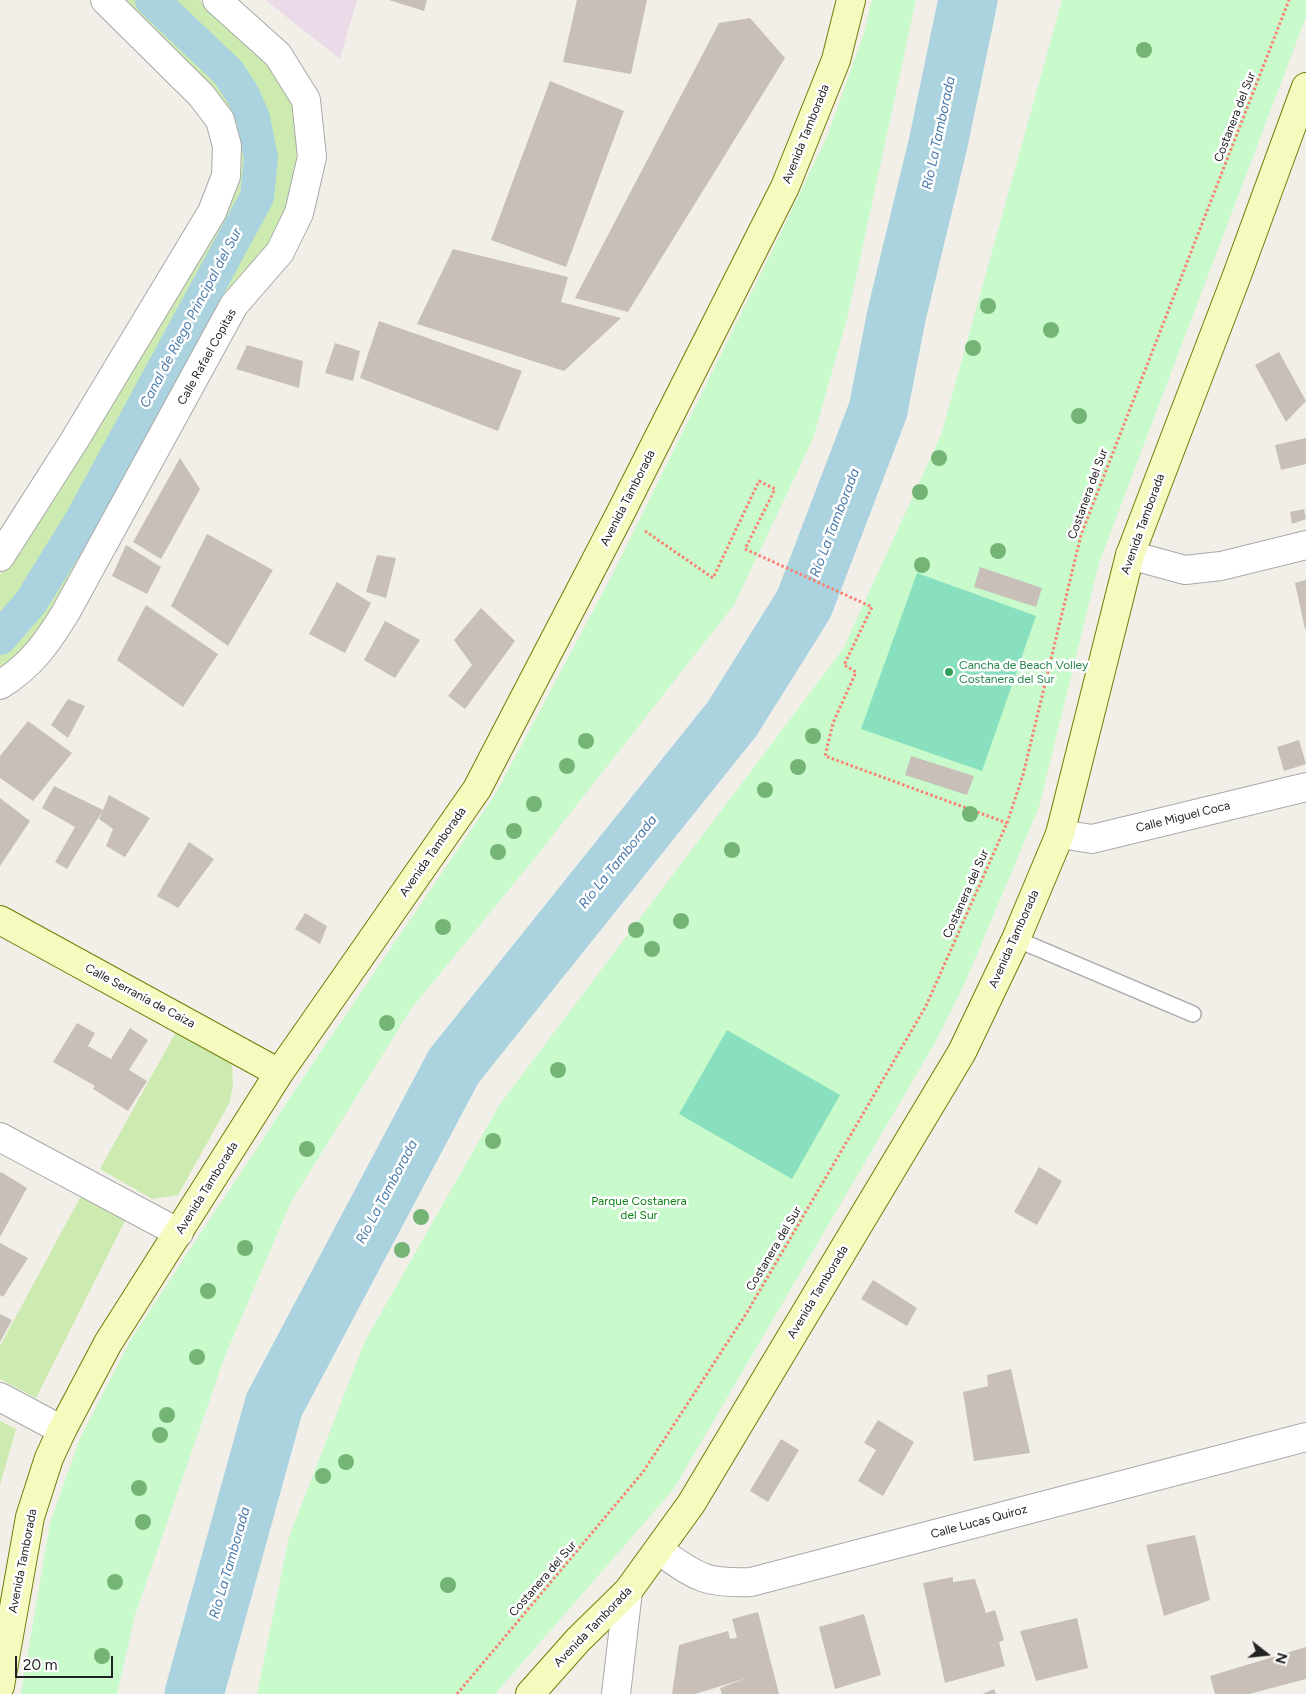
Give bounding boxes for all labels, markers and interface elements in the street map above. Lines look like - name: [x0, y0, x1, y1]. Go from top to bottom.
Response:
- street label: Costanera del Sur: [1211, 70, 1259, 164]
- water label: Río La Tamborada: [919, 75, 959, 191]
- street label: Avenida Tamborada: [780, 82, 832, 186]
- water label: Canal de Riego Principal del Sur: [136, 225, 246, 411]
- street label: Calle Rafael Copitas: [175, 306, 239, 408]
- street label: Costanera del Sur: [1065, 447, 1111, 541]
- street label: Avenida Tamborada: [598, 448, 658, 548]
- water label: Río La Tamborada: [806, 466, 864, 580]
- street label: Avenida Tamborada: [1118, 472, 1168, 576]
- place label: Cancha de Beach Volley Costanera del Sur: [959, 658, 1088, 686]
- marker: Cancha de Beach Volley Costanera del Sur: [943, 666, 955, 678]
- street label: Calle Miguel Coca: [1134, 798, 1232, 836]
- street label: Avenida Tamborada: [397, 805, 469, 899]
- water label: Río La Tamborada: [575, 812, 661, 912]
- street label: Costanera del Sur: [940, 847, 992, 941]
- street label: Avenida Tamborada: [986, 888, 1042, 990]
- street label: Calle Serranía de Caiza: [83, 961, 197, 1031]
- water label: Río La Tamborada: [353, 1137, 421, 1247]
- street label: Avenida Tamborada: [173, 1139, 241, 1237]
- park label: Parque Costanera del Sur: [591, 1194, 687, 1222]
- street label: Costanera del Sur: [743, 1204, 805, 1294]
- street label: Avenida Tamborada: [785, 1243, 851, 1341]
- street label: Calle Lucas Quiroz: [929, 1502, 1029, 1542]
- water label: Río La Tamborada: [206, 1505, 254, 1621]
- street label: Avenida Tamborada: [6, 1508, 40, 1614]
- street label: Costanera del Sur: [506, 1538, 580, 1620]
- street label: Avenida Tamborada: [551, 1584, 635, 1670]
- north arrow: [1241, 1629, 1291, 1679]
- scale bar: [18, 1646, 115, 1678]
- text: N: [1271, 1651, 1291, 1666]
- text: 20 m: [23, 1656, 57, 1674]

